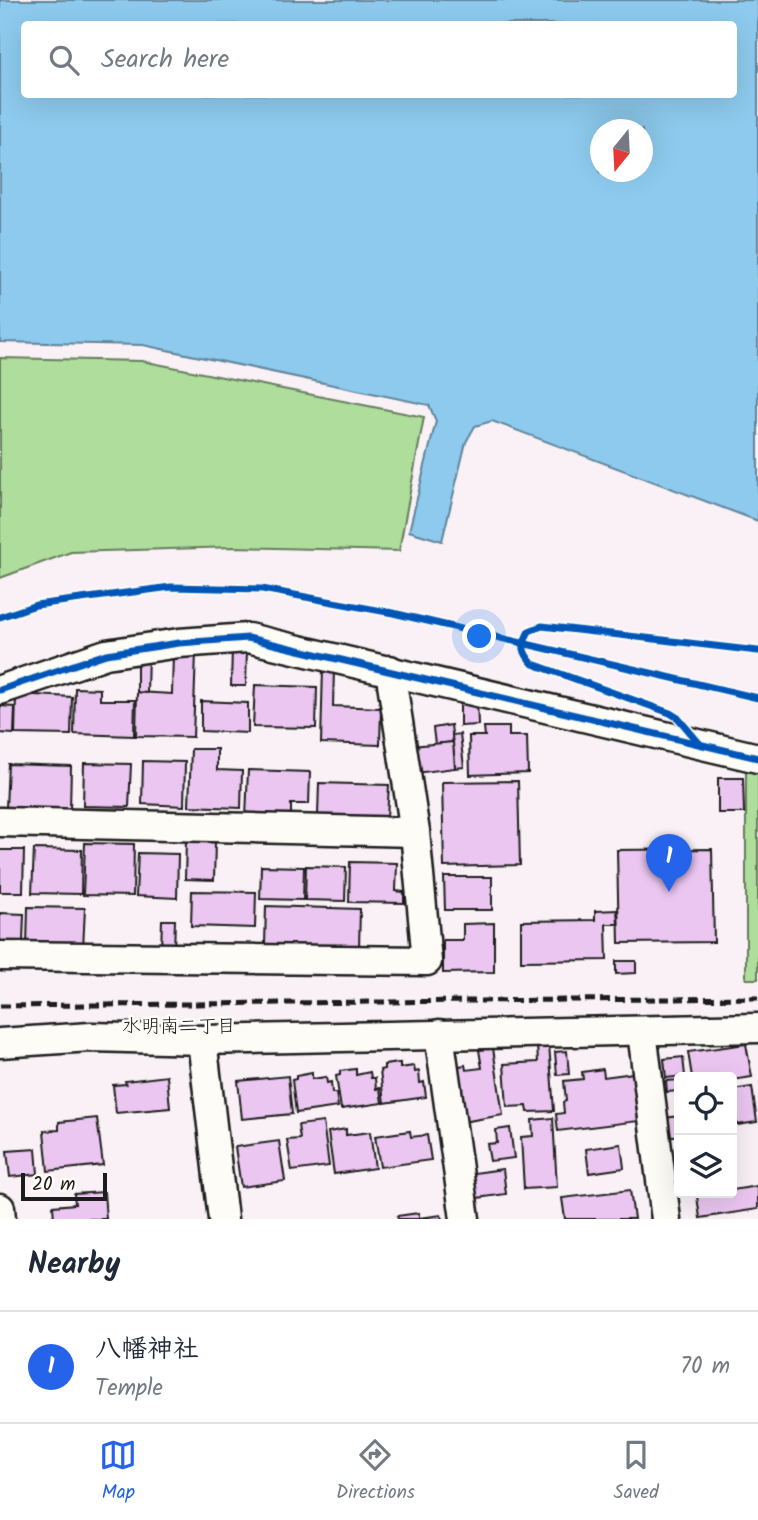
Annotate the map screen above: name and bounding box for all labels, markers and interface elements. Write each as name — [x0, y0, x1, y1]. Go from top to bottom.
search box — [21, 21, 737, 98]
text: Search here — [101, 39, 229, 81]
icon: search — [45, 41, 83, 79]
north arrow — [590, 119, 653, 182]
your location — [462, 619, 496, 653]
pin: 1 — [646, 834, 692, 892]
district label: 水明南二丁目 — [122, 1012, 236, 1042]
map controls — [674, 1072, 737, 1198]
button: locate — [674, 1072, 737, 1135]
button: layers — [674, 1135, 737, 1198]
scale bar — [21, 1170, 107, 1202]
text: 20 m — [32, 1170, 75, 1200]
text: Nearby — [28, 1241, 120, 1289]
text: 八幡神社 — [95, 1329, 199, 1371]
text: 1 — [48, 1349, 54, 1385]
text: 70 m — [680, 1349, 730, 1385]
text: Temple — [95, 1371, 163, 1407]
tab: Map — [99, 1436, 137, 1508]
tab: Directions — [336, 1436, 415, 1508]
tab: Saved — [614, 1436, 659, 1508]

